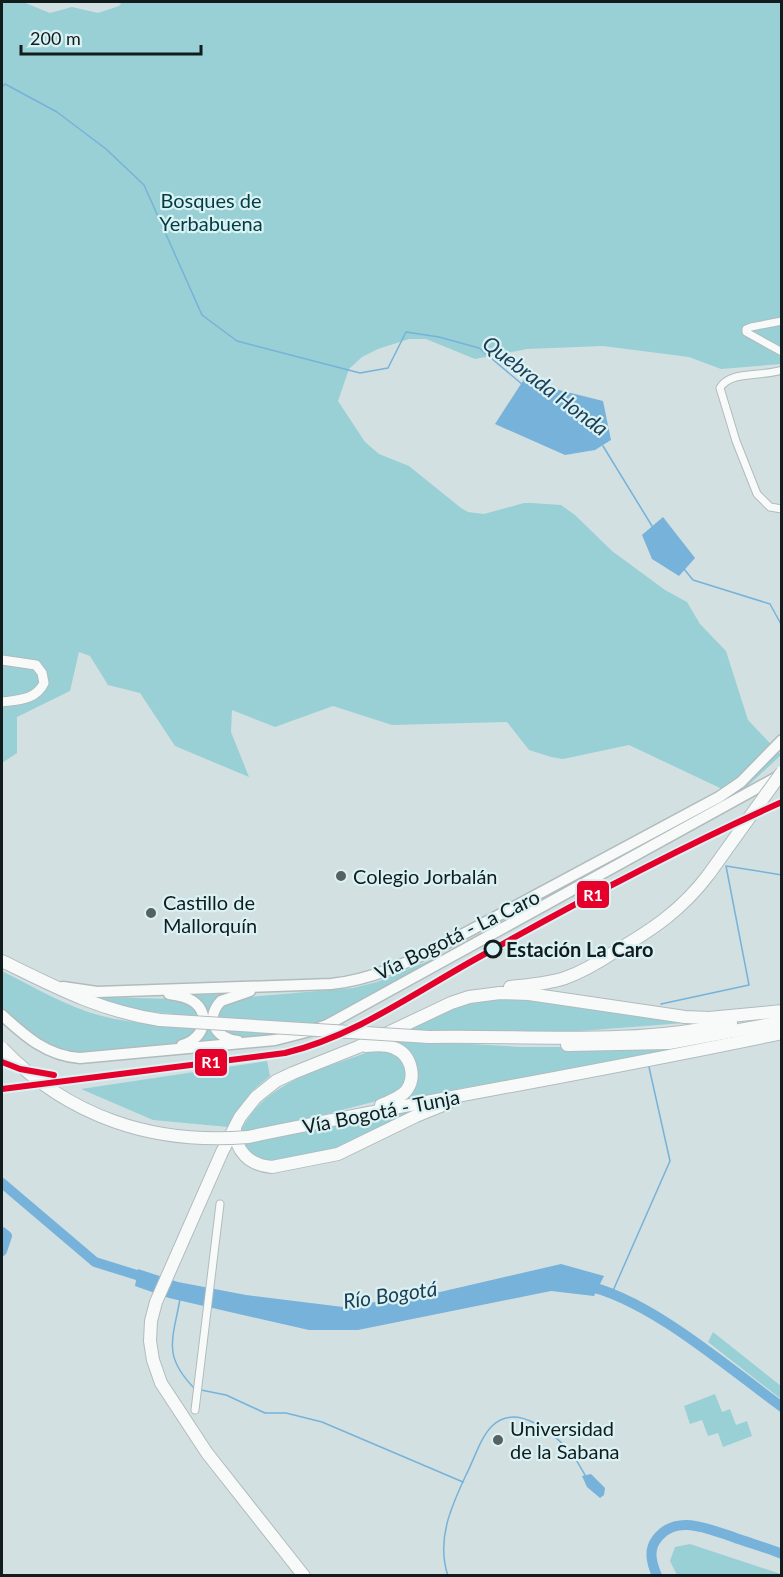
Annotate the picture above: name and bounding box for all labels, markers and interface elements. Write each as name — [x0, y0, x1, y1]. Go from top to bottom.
scale bar — [21, 18, 201, 56]
text: 200 m — [30, 27, 81, 49]
park label: Bosques de Yerbabuena — [159, 188, 263, 235]
water label: Quebrada Honda — [478, 330, 614, 440]
place label: Colegio Jorbalán — [353, 864, 498, 888]
marker: Colegio Jorbalán — [334, 869, 348, 883]
line badge: R1 — [576, 880, 610, 909]
street label: Vía Bogotá - La Caro — [371, 884, 543, 984]
text: R1 — [583, 885, 603, 904]
place label: Castillo de Mallorquín — [163, 890, 257, 937]
marker: Castillo de Mallorquín — [144, 906, 158, 920]
place label: Estación La Caro — [506, 937, 654, 961]
marker: Estación La Caro — [484, 940, 502, 958]
line badge: R1 — [194, 1048, 228, 1077]
text: R1 — [201, 1052, 221, 1071]
street label: Vía Bogotá - Tunja — [300, 1084, 462, 1138]
water label: Río Bogotá — [341, 1275, 439, 1313]
place label: Universidad de la Sabana — [510, 1416, 620, 1463]
marker: Universidad de la Sabana — [491, 1433, 505, 1447]

